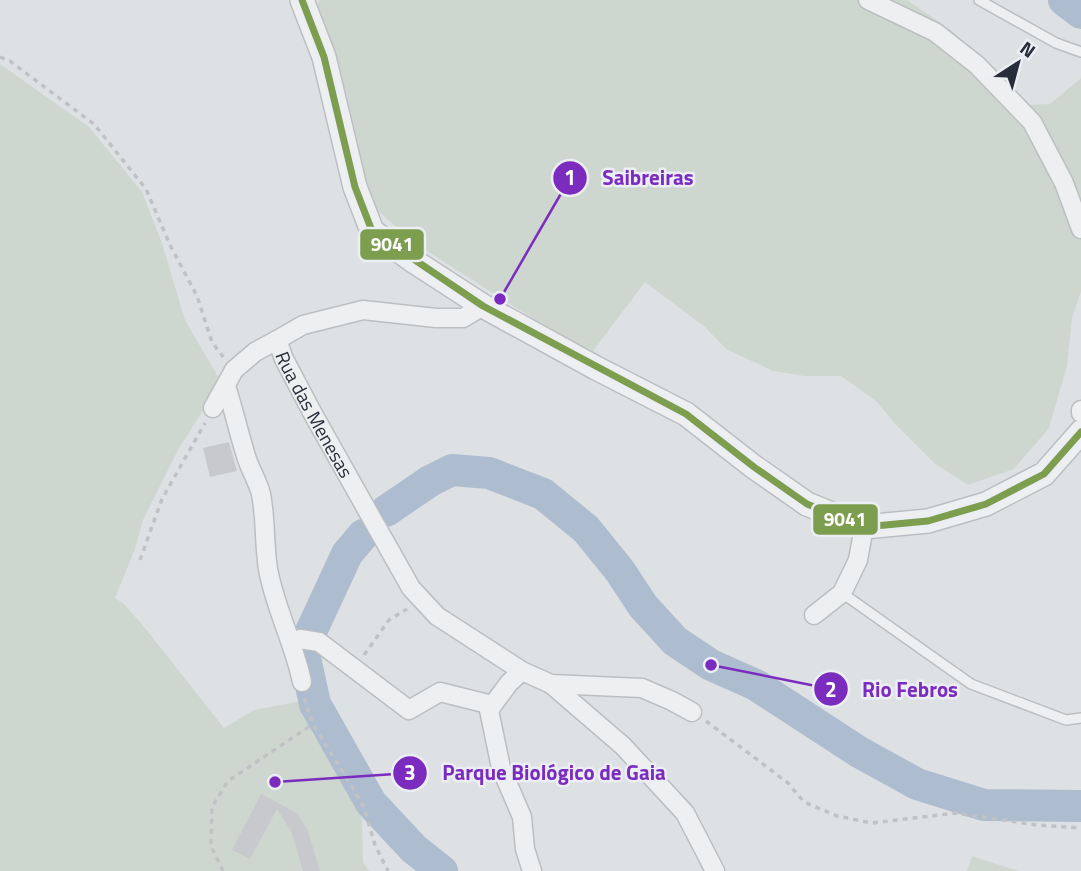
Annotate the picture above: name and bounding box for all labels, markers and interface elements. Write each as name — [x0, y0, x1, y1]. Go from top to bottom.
north arrow — [983, 28, 1053, 98]
text: N — [1014, 33, 1042, 64]
callout: Saibreiras — [553, 157, 707, 199]
text: 1 — [564, 161, 576, 193]
text: Saibreiras — [602, 161, 694, 193]
line badge: 9041 — [359, 228, 425, 261]
text: 9041 — [371, 229, 413, 258]
street label: Rua das Menesas — [268, 347, 361, 483]
line badge: 9041 — [812, 503, 879, 536]
text: 9041 — [824, 504, 866, 533]
callout: Rio Febros — [813, 668, 972, 710]
text: 2 — [825, 673, 837, 705]
text: Rio Febros — [862, 673, 958, 705]
callout: Parque Biológico de Gaia — [393, 752, 680, 794]
text: 3 — [404, 756, 416, 788]
text: Parque Biológico de Gaia — [442, 756, 666, 788]

